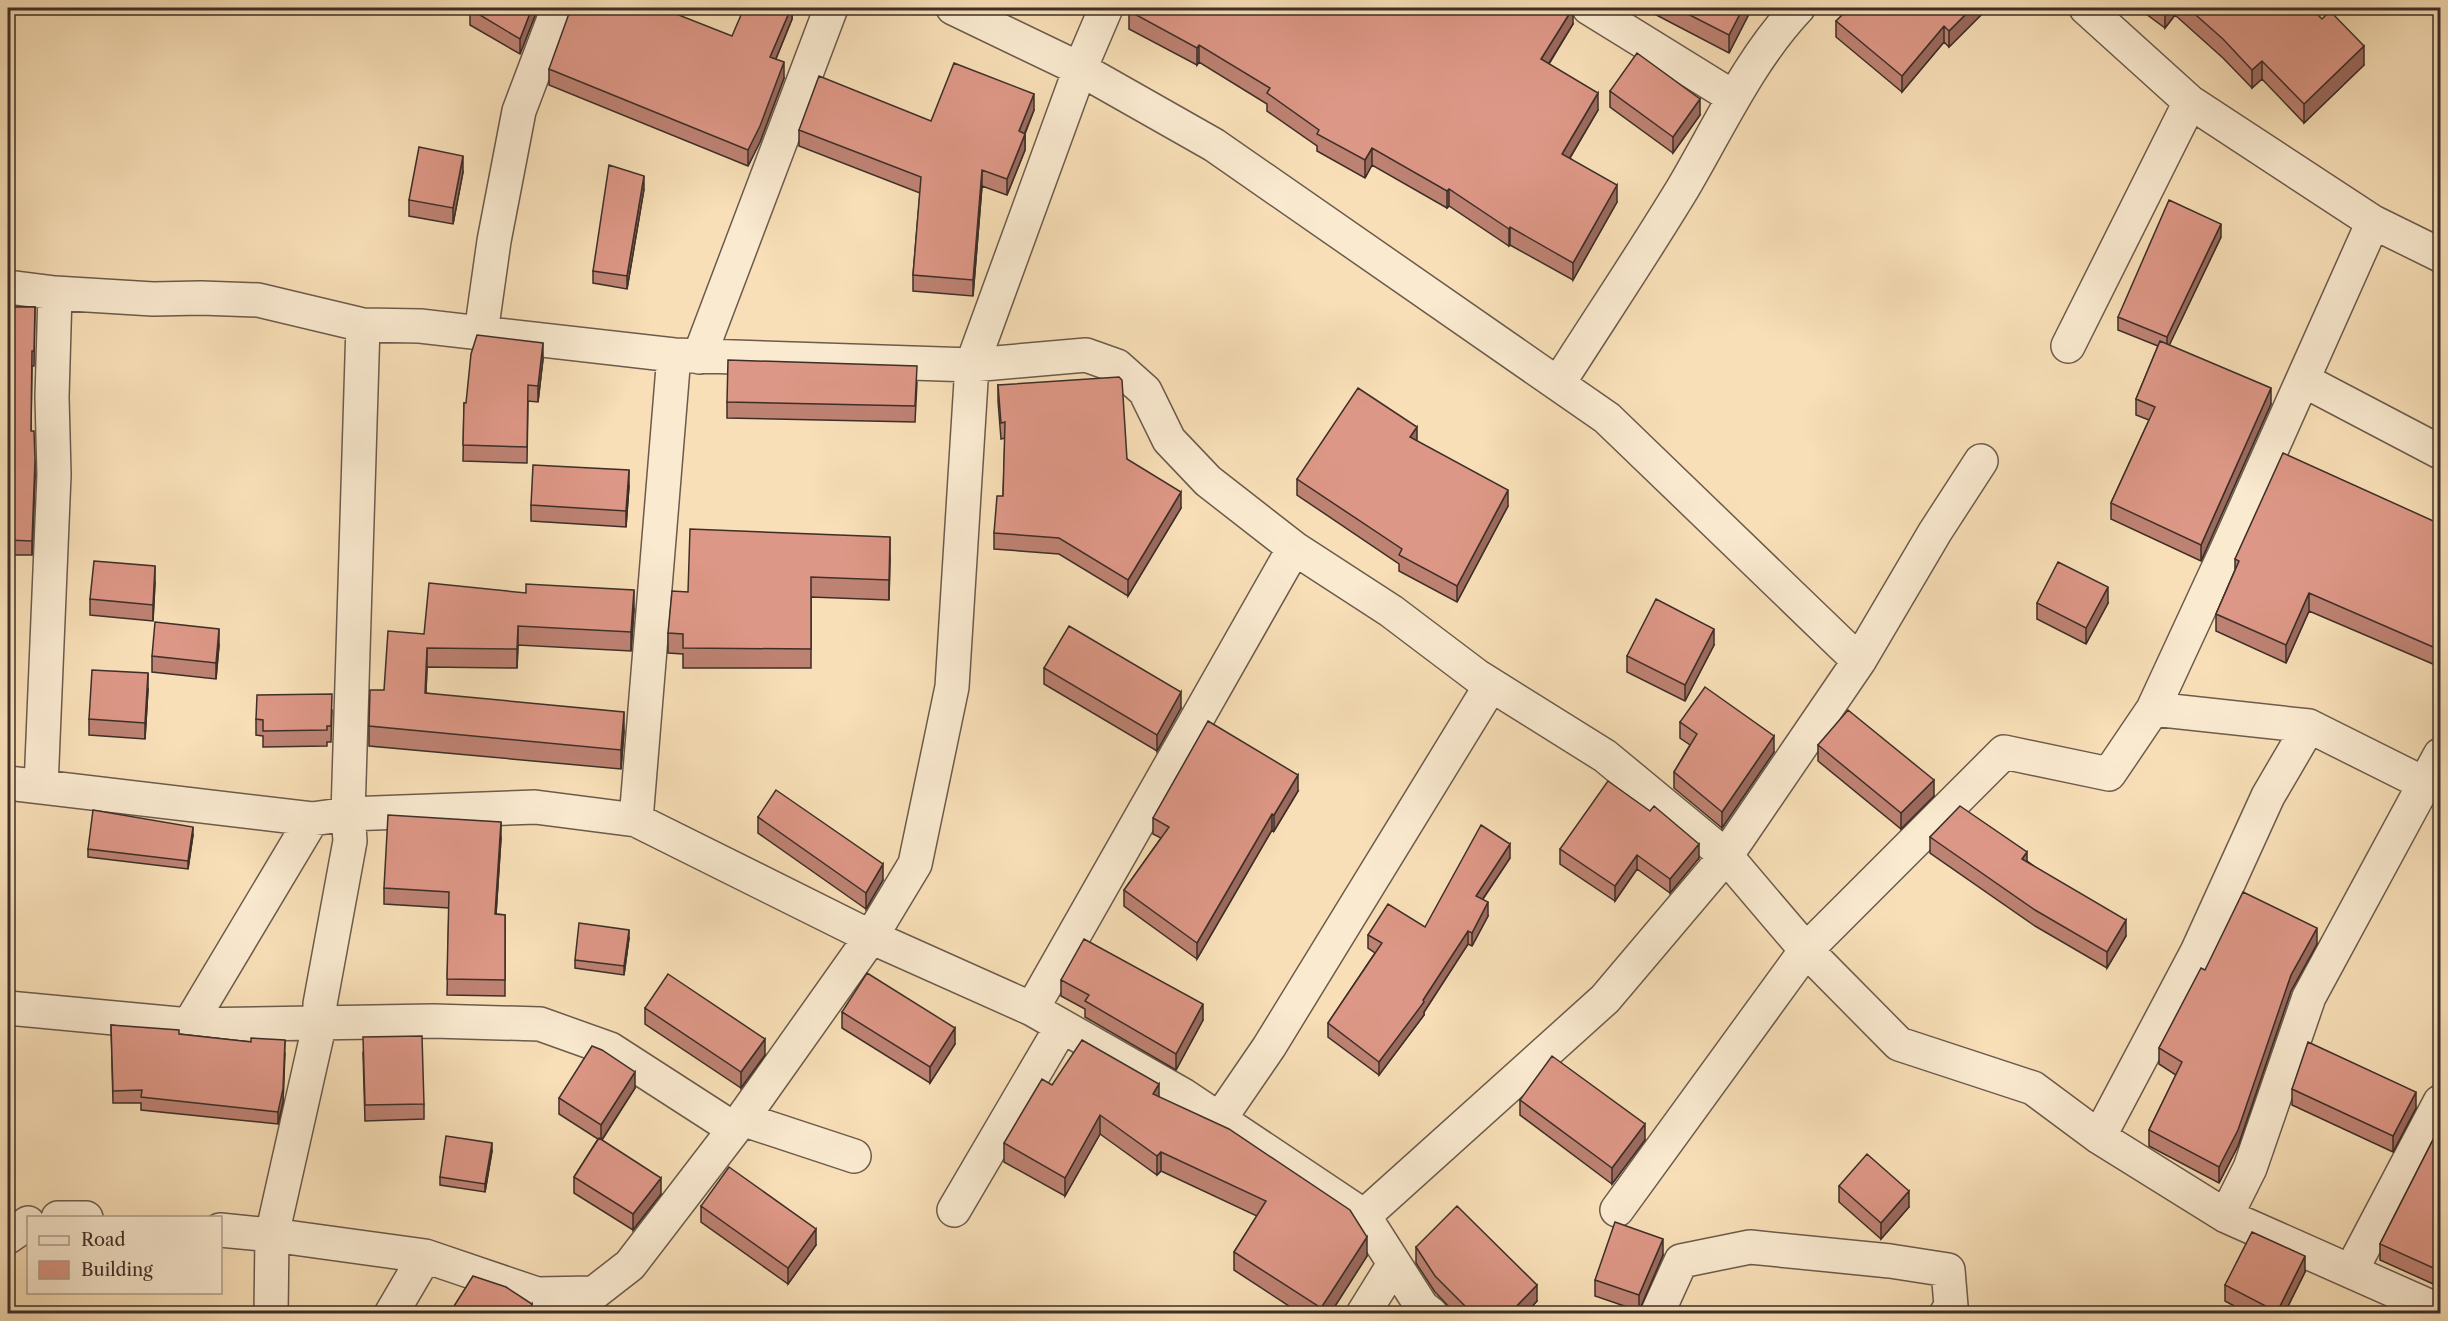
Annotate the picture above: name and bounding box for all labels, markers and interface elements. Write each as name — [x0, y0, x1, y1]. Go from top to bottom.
legend — [27, 1216, 222, 1294]
text: Road — [81, 1229, 126, 1251]
text: Building — [81, 1259, 153, 1281]

